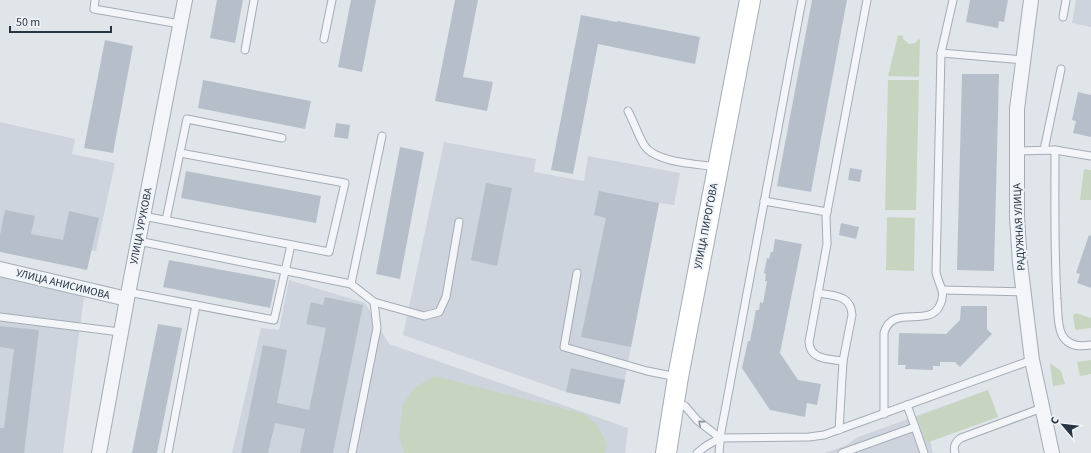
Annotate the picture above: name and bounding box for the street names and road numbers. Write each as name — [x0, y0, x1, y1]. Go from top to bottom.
street label: УЛИЦА ПИРОГОВА — [690, 182, 722, 270]
street label: РАДУЖНАЯ УЛИЦА — [1009, 183, 1029, 271]
street label: УЛИЦА УРУКОВА — [126, 186, 156, 266]
street label: УЛИЦА АНИСИМОВА — [15, 265, 111, 303]

